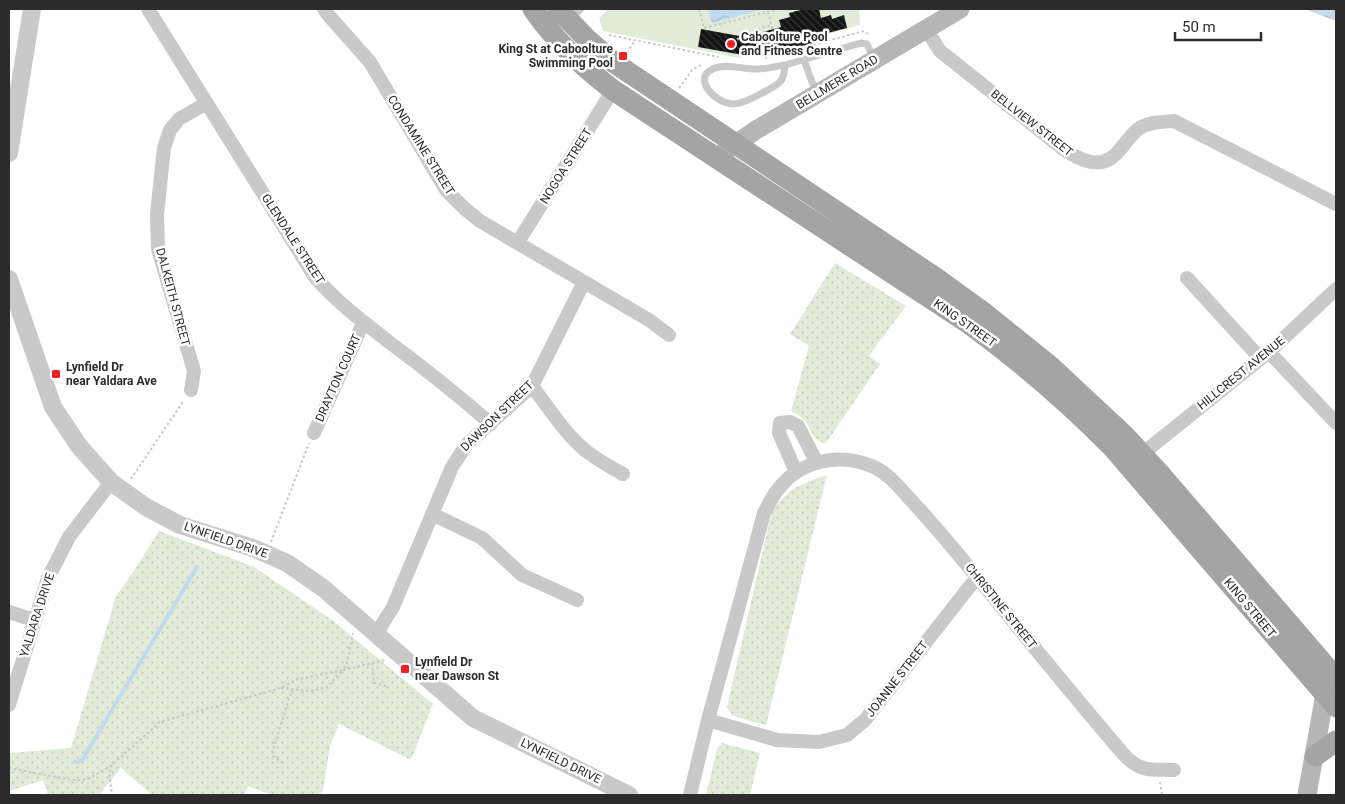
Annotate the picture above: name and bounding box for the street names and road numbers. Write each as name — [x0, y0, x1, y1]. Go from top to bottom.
street label: BELLMERE ROAD — [794, 52, 881, 112]
street label: BELLVIEW STREET — [988, 87, 1076, 159]
street label: CONDAMINE STREET — [385, 93, 457, 197]
street label: NOGOA STREET — [537, 126, 595, 206]
street label: GLENDALE STREET — [259, 191, 327, 287]
street label: DALKEITH STREET — [153, 247, 193, 347]
street label: KING STREET — [931, 296, 999, 350]
street label: DRAYTON COURT — [312, 332, 364, 424]
street label: HILLCREST AVENUE — [1194, 333, 1288, 413]
street label: DAWSON STREET — [458, 378, 536, 454]
street label: LYNFIELD DRIVE — [182, 519, 270, 561]
street label: CHRISTINE STREET — [962, 561, 1040, 651]
street label: YALDARA DRIVE — [17, 571, 57, 659]
street label: KING STREET — [1221, 575, 1279, 641]
street label: JOANNE STREET — [863, 638, 931, 720]
street label: LYNFIELD DRIVE — [518, 735, 604, 787]

